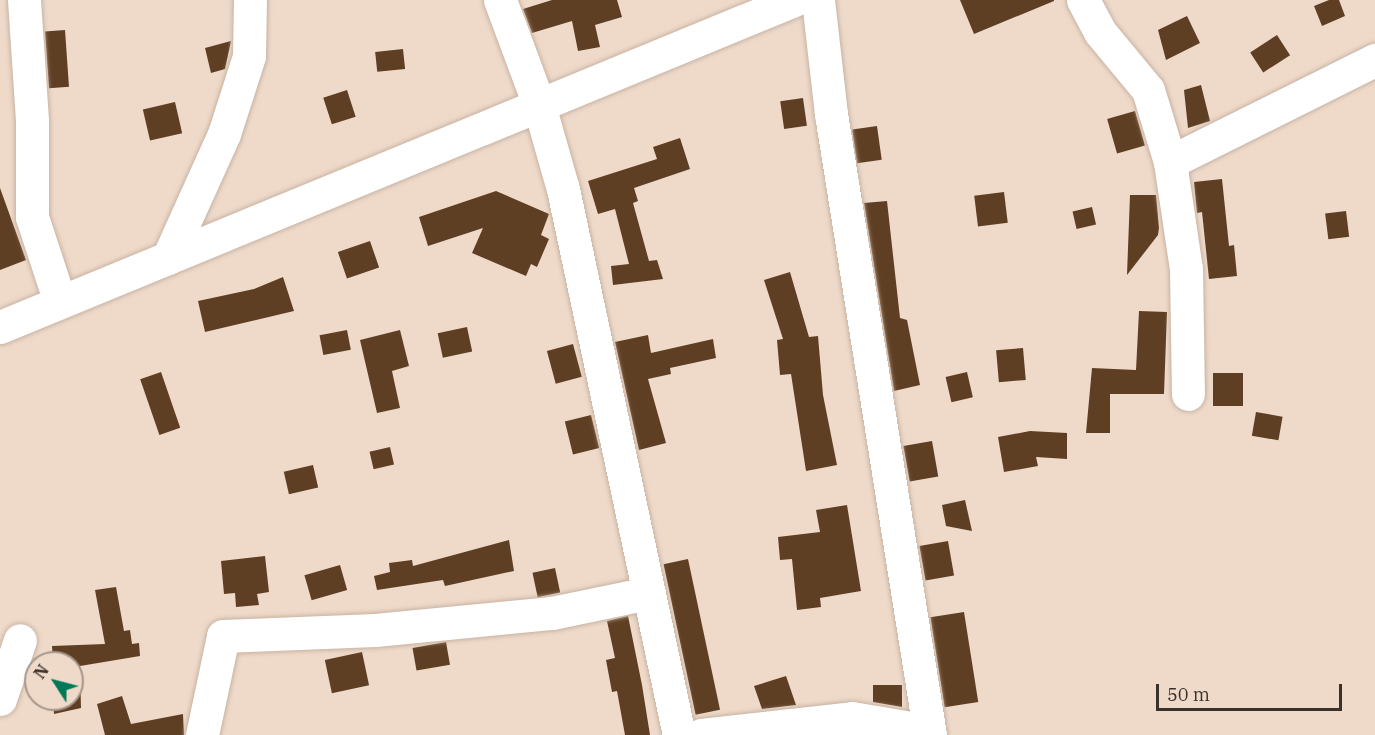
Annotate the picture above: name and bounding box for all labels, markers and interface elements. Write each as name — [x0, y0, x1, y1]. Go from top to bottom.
north arrow — [24, 651, 84, 711]
text: N — [29, 661, 53, 683]
scale bar — [1159, 672, 1345, 710]
text: 50 m — [1167, 683, 1210, 706]

